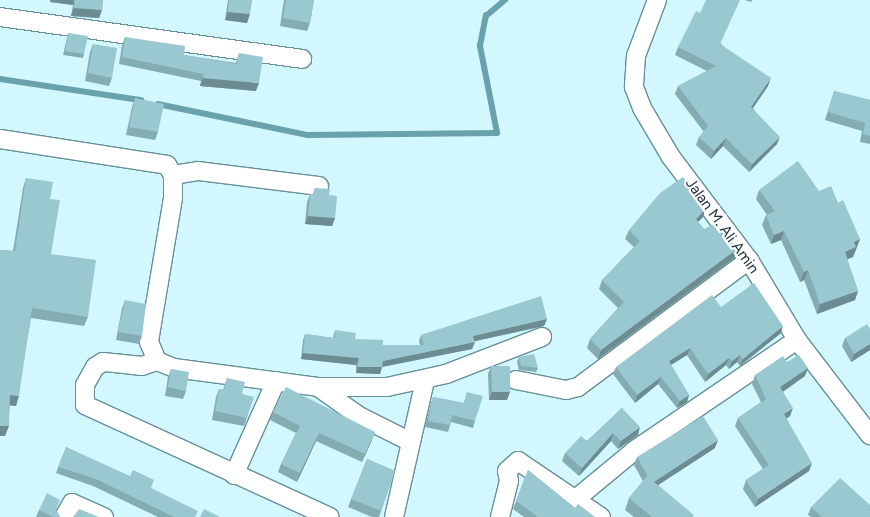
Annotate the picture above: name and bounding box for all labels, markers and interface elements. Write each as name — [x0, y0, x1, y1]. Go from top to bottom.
street label: Jalan M. Ali Amin — [681, 175, 763, 277]

